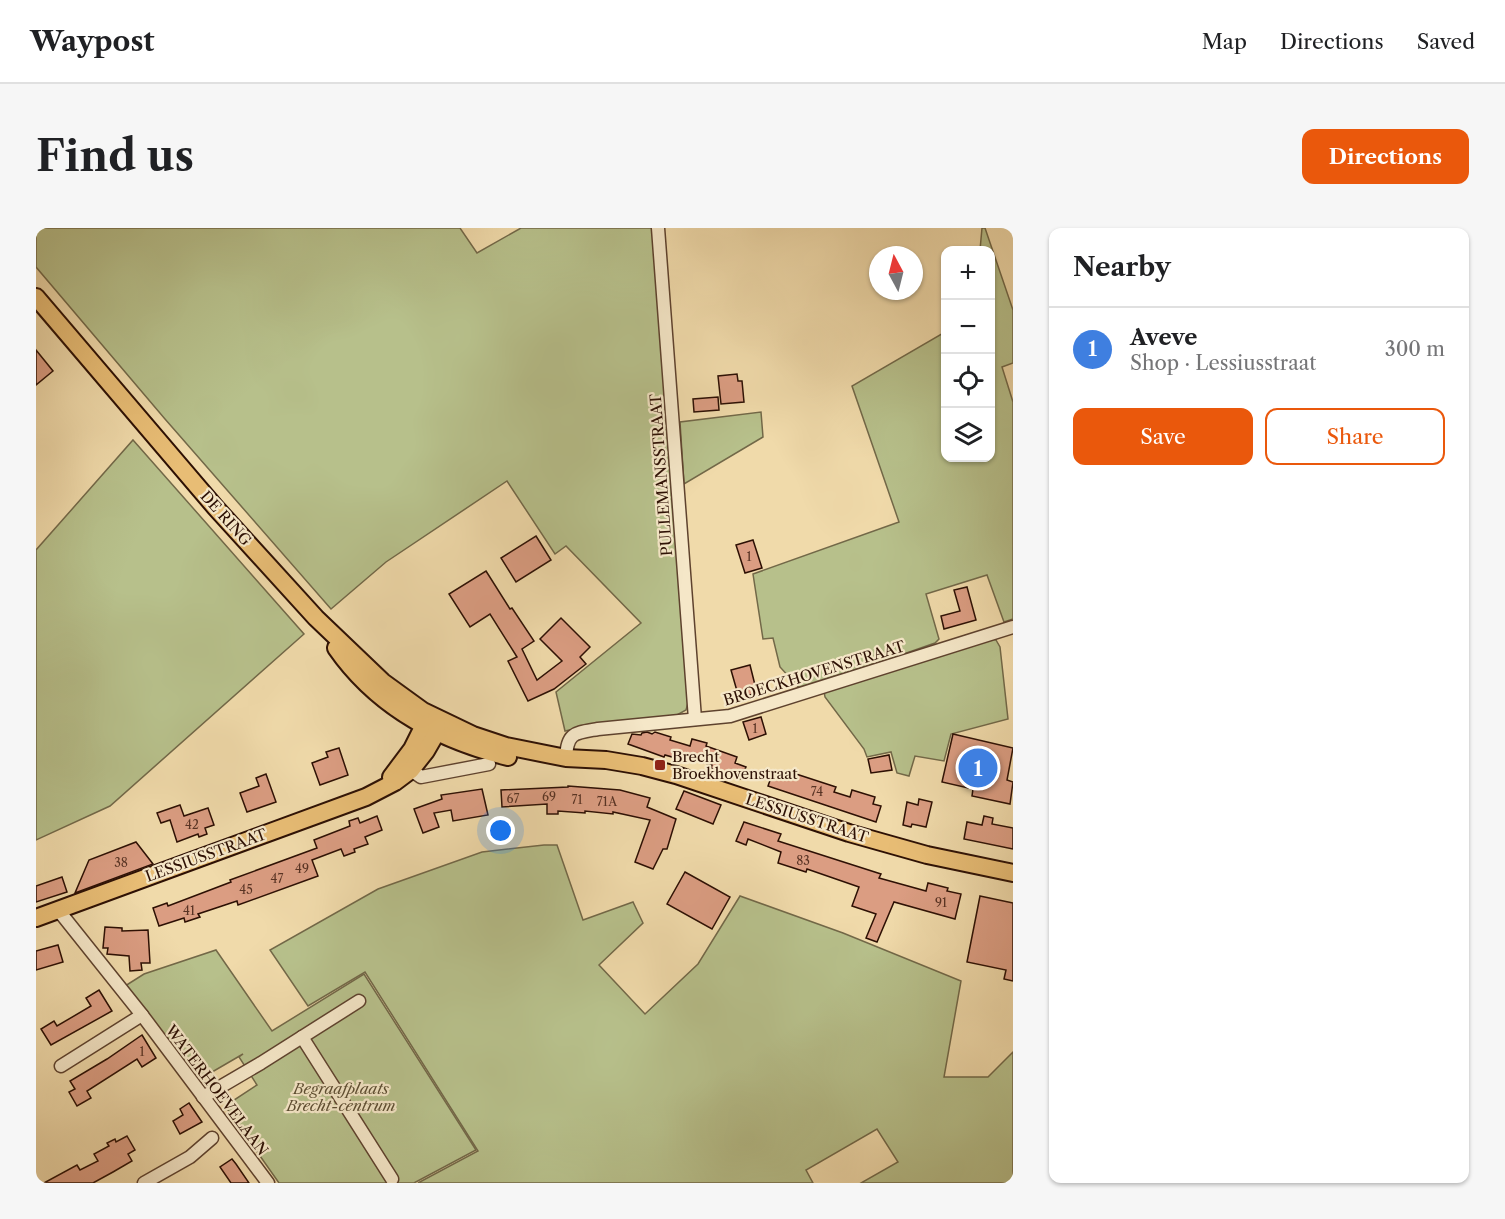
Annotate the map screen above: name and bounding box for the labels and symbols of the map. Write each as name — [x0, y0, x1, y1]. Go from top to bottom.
north arrow — [869, 246, 923, 300]
street label: PULLEMANSSTRAAT — [646, 392, 676, 557]
street label: DE RING — [196, 487, 256, 549]
house number: 1 — [746, 549, 752, 564]
street label: BROECKHOVENSTRAAT — [721, 636, 908, 710]
house number: 1 — [752, 721, 758, 736]
pin: 1 — [958, 746, 998, 790]
place label: Brecht Broekhovenstraat — [672, 747, 798, 783]
marker: Brecht Broekhovenstraat — [653, 758, 667, 772]
house number: 74 — [811, 784, 823, 799]
house number: 69 — [542, 789, 556, 804]
street label: LESSIUSSTRAAT — [743, 789, 871, 847]
house number: 67 — [507, 791, 519, 806]
house number: 71 — [572, 792, 582, 807]
house number: 71A — [597, 794, 618, 809]
your location — [486, 816, 515, 845]
house number: 42 — [185, 817, 199, 832]
street label: LESSIUSSTRAAT — [143, 824, 270, 886]
house number: 83 — [796, 853, 810, 868]
house number: 38 — [114, 855, 128, 870]
house number: 49 — [295, 861, 309, 876]
house number: 47 — [271, 871, 284, 886]
house number: 45 — [239, 882, 253, 897]
house number: 91 — [935, 895, 947, 910]
house number: 41 — [183, 903, 195, 918]
street label: WATERHOEVELAAN — [161, 1020, 272, 1159]
house number: 1 — [139, 1044, 145, 1059]
park label: Begraafplaats Brecht-centrum — [286, 1079, 396, 1115]

